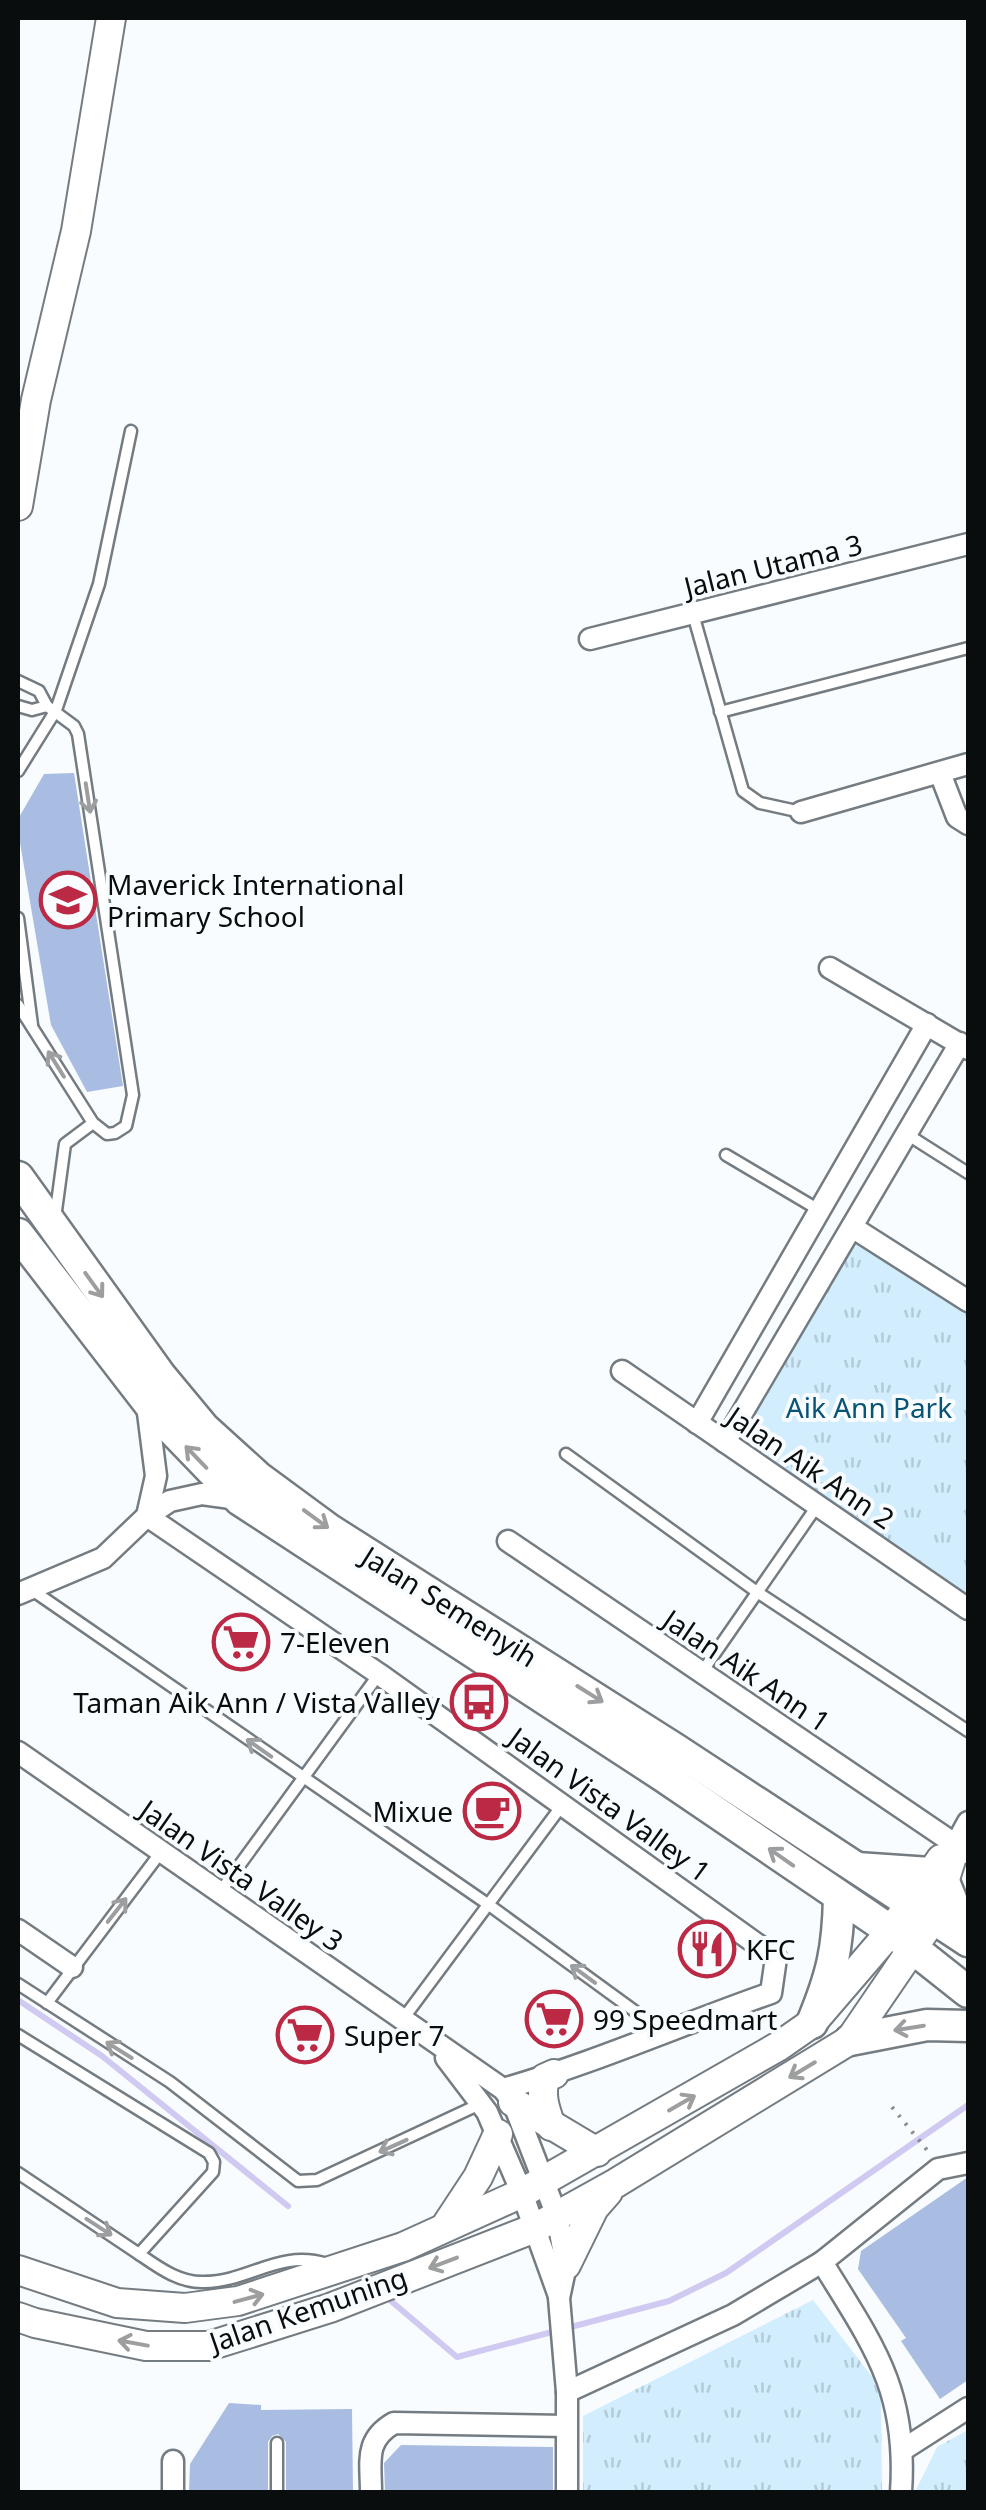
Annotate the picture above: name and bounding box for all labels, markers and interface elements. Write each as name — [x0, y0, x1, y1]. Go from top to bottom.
street label: Jalan Utama 3 — [677, 525, 866, 606]
one-way arrow — [79, 781, 97, 814]
place label: Maverick International Primary School — [107, 865, 404, 935]
school or university icon: Maverick International Primary School — [38, 870, 98, 930]
one-way arrow — [45, 1050, 66, 1079]
one-way arrow — [83, 1271, 104, 1298]
park label: Aik Ann Park — [786, 1388, 952, 1426]
street label: Jalan Aik Ann 2 — [717, 1395, 902, 1537]
one-way arrow — [185, 1445, 209, 1469]
one-way arrow — [302, 1509, 329, 1530]
street label: Jalan Semenyih — [353, 1535, 545, 1675]
street label: Jalan Aik Ann 1 — [653, 1598, 838, 1740]
supermarket icon: 7-Eleven — [211, 1612, 271, 1672]
place label: 7-Eleven — [280, 1623, 390, 1661]
bus stop icon: Taman Aik Ann / Vista Valley — [449, 1672, 509, 1732]
place label: Taman Aik Ann / Vista Valley — [73, 1683, 441, 1721]
one-way arrow — [575, 1684, 603, 1705]
street label: Jalan Vista Valley 1 — [499, 1716, 718, 1890]
one-way arrow — [246, 1738, 273, 1759]
cafe icon: Mixue — [462, 1781, 522, 1841]
street label: Jalan Vista Valley 3 — [130, 1789, 351, 1960]
place label: Mixue — [372, 1792, 453, 1830]
one-way arrow — [768, 1847, 796, 1868]
one-way arrow — [106, 1897, 127, 1924]
restaurant icon: KFC — [677, 1919, 737, 1979]
place label: KFC — [746, 1930, 796, 1968]
one-way arrow — [570, 1963, 597, 1984]
supermarket icon: 99 Speedmart — [524, 1989, 584, 2049]
place label: 99 Speedmart — [593, 2000, 777, 2038]
supermarket icon: Super 7 — [275, 2005, 335, 2065]
place label: Super 7 — [344, 2016, 445, 2054]
one-way arrow — [893, 2019, 925, 2038]
one-way arrow — [105, 2040, 133, 2060]
one-way arrow — [788, 2060, 817, 2080]
one-way arrow — [667, 2093, 695, 2113]
one-way arrow — [378, 2138, 409, 2156]
one-way arrow — [84, 2216, 113, 2237]
one-way arrow — [429, 2255, 460, 2273]
street label: Jalan Kemuning — [201, 2257, 412, 2362]
one-way arrow — [232, 2287, 264, 2306]
one-way arrow — [117, 2333, 150, 2352]

